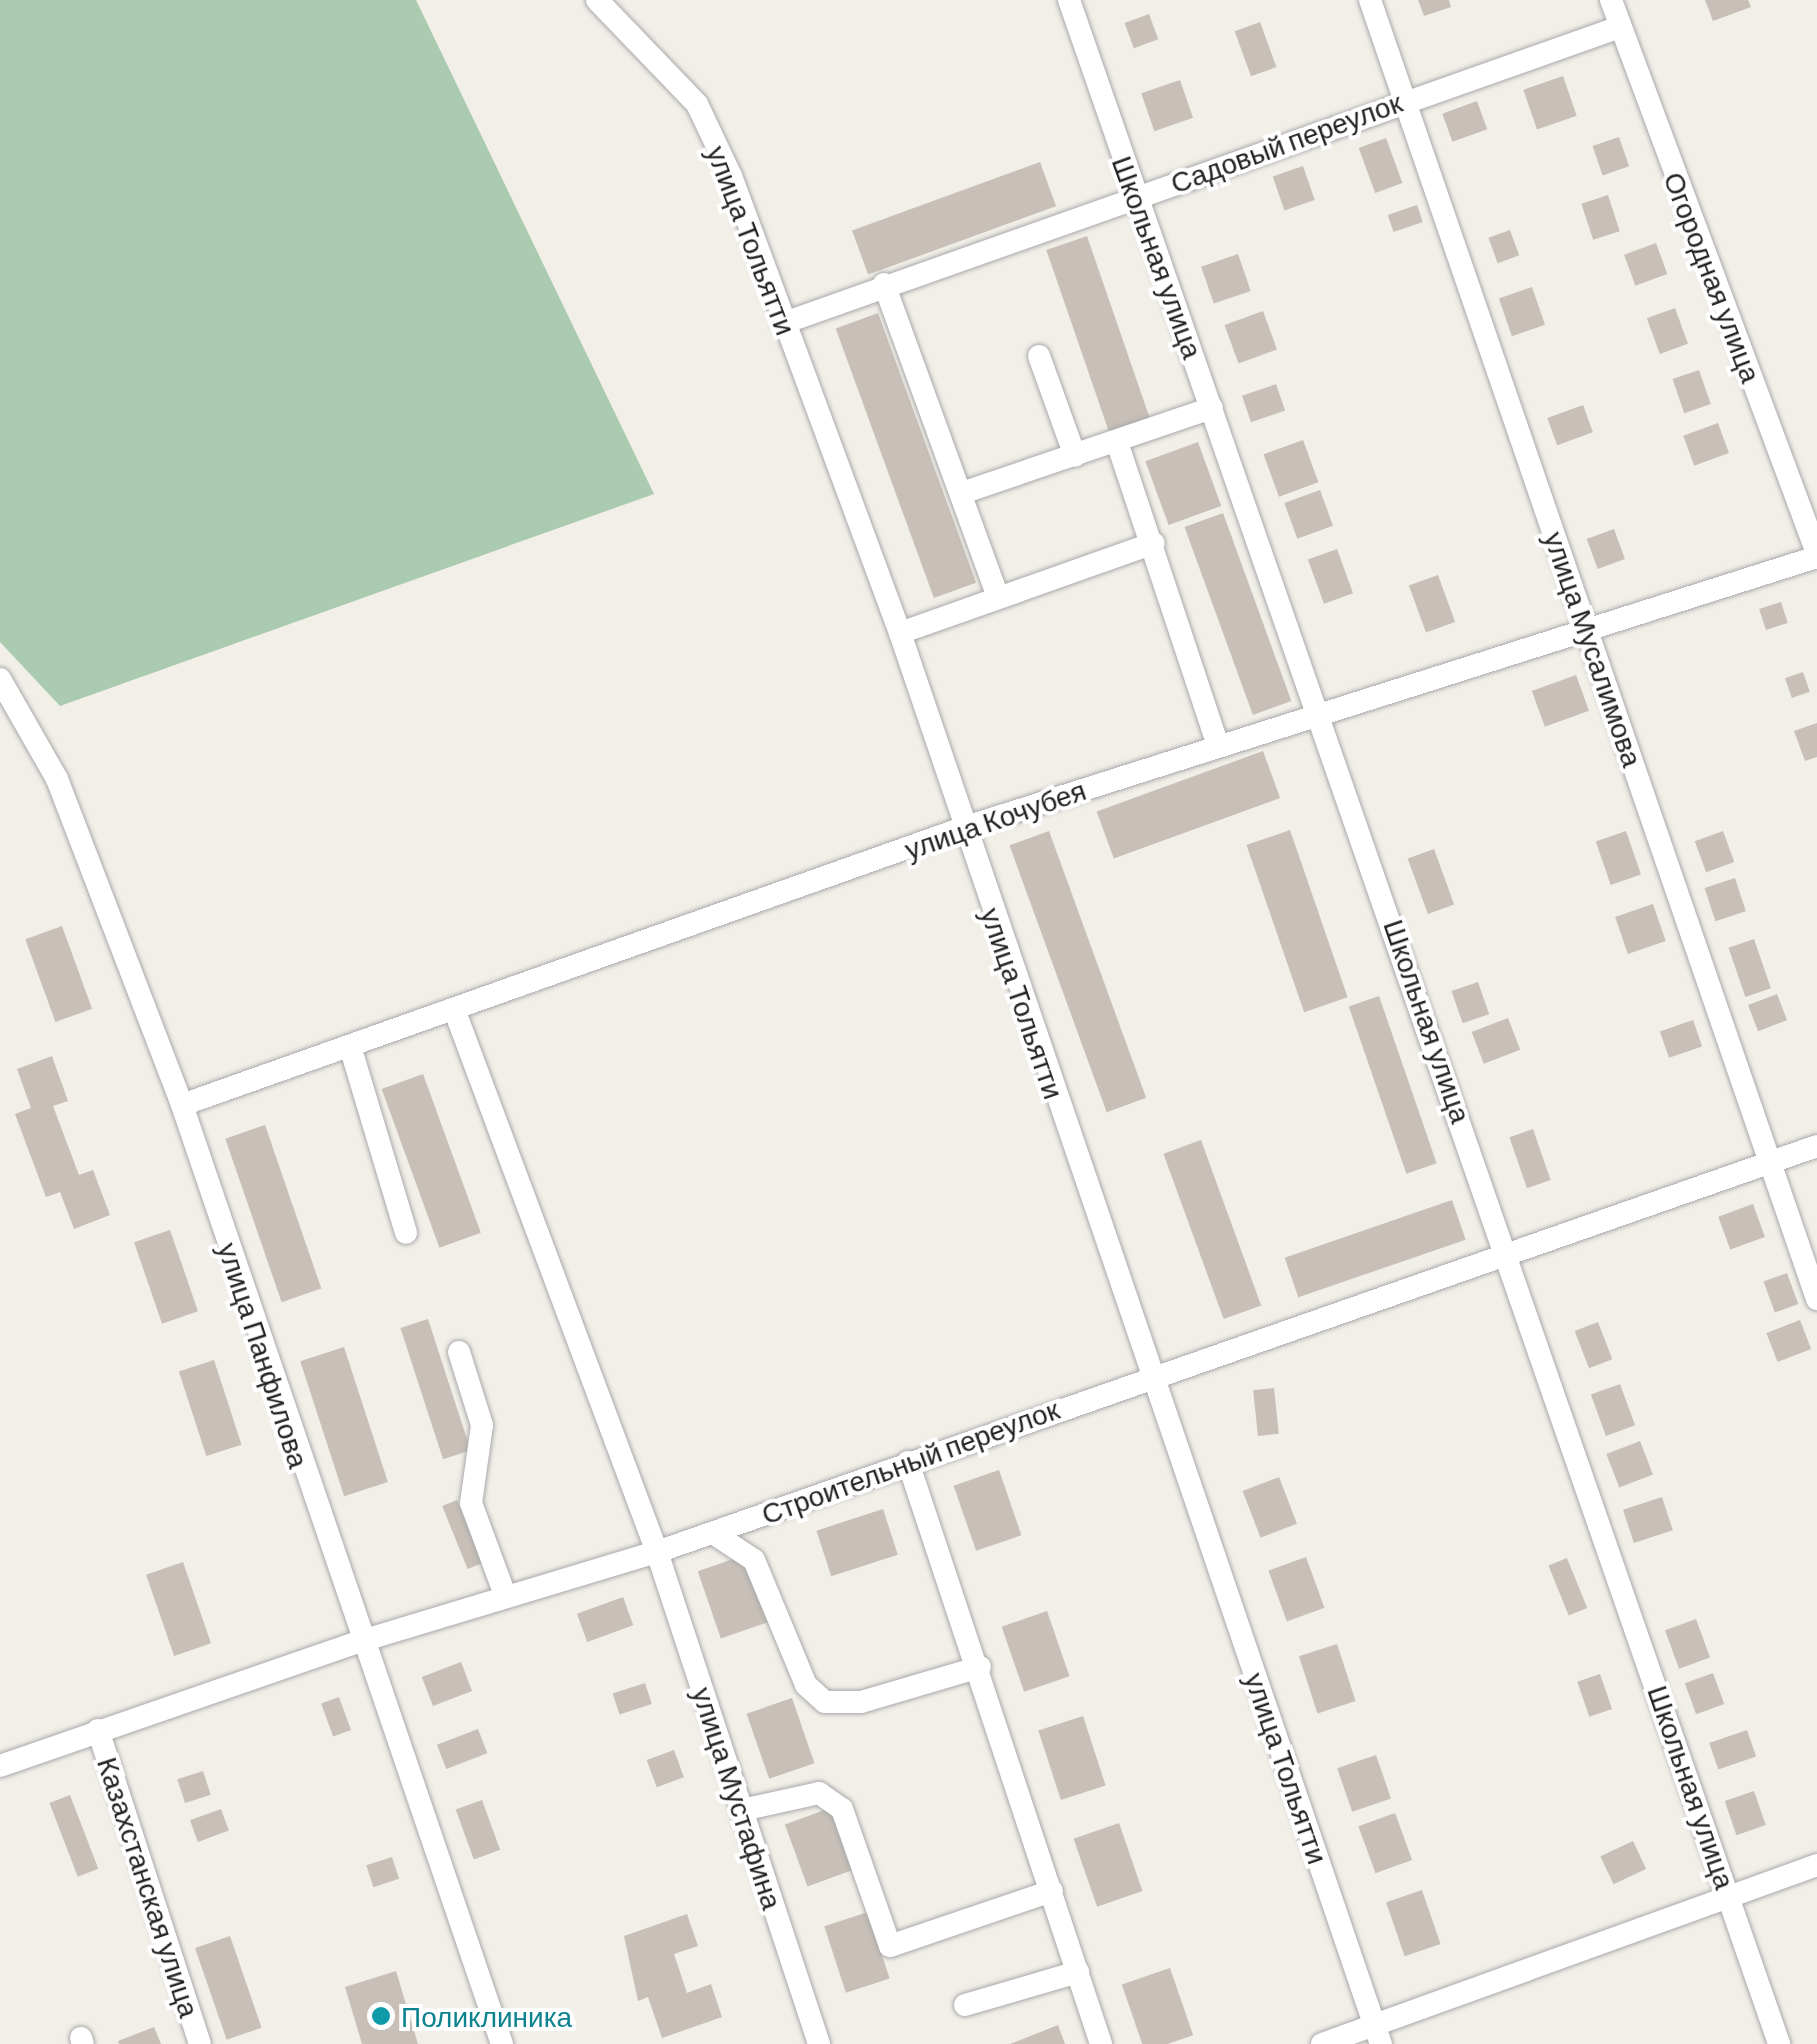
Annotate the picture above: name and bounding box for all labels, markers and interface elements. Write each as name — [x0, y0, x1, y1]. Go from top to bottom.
street label: Садовый переулок — [1166, 85, 1406, 199]
street label: улица Тольятти — [701, 141, 803, 339]
street label: Школьная улица — [1106, 151, 1210, 363]
street label: Огородная улица — [1657, 167, 1769, 387]
street label: улица Мусалимова — [1538, 527, 1650, 771]
street label: улица Кочубея — [900, 772, 1090, 866]
street label: улица Тольятти — [975, 903, 1071, 1103]
street label: Школьная улица — [1377, 915, 1479, 1127]
street label: улица Панфилова — [212, 1238, 316, 1472]
street label: Строительный переулок — [757, 1391, 1063, 1531]
street label: улица Тольятти — [1239, 1668, 1335, 1868]
street label: Школьная улица — [1641, 1681, 1743, 1893]
street label: улица Мустафина — [686, 1683, 790, 1913]
street label: Казахстанская улица — [91, 1753, 207, 2021]
place label: Поликлиника — [401, 1999, 572, 2033]
marker: Поликлиника — [370, 2005, 392, 2027]

